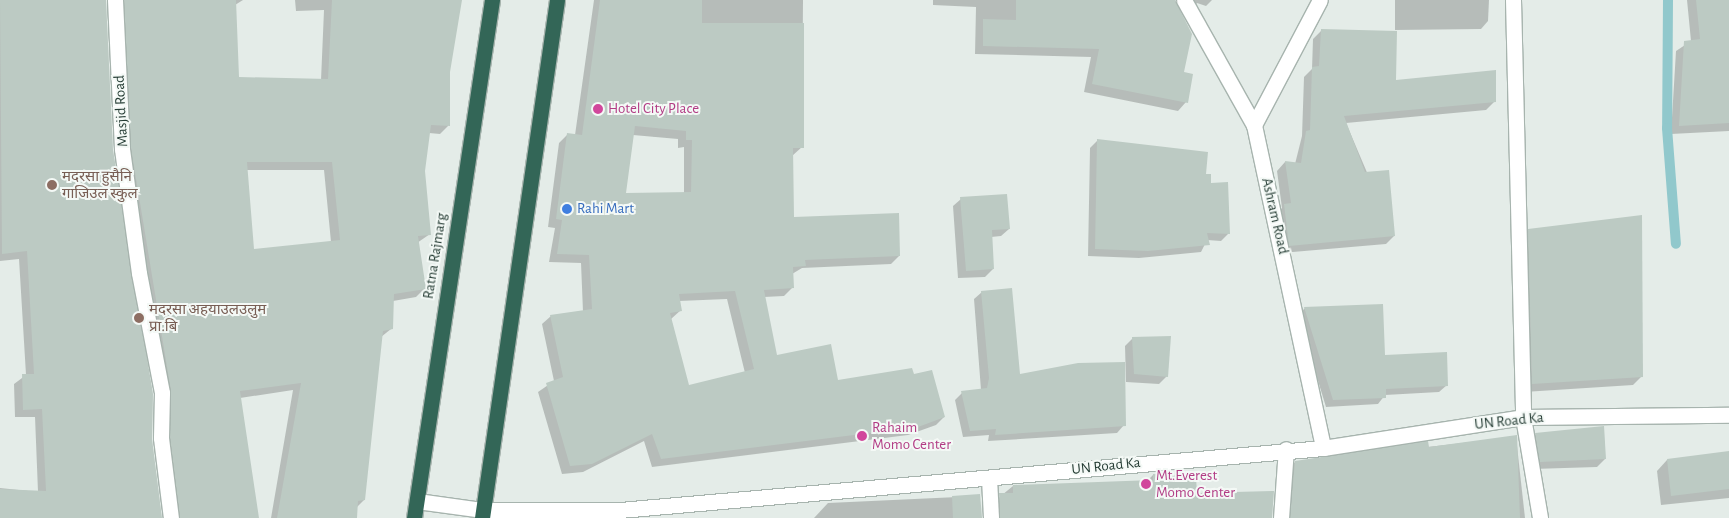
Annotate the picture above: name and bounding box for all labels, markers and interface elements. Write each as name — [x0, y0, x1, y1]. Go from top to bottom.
street label: Masjid Road — [110, 75, 132, 147]
place label: Hotel City Place — [608, 100, 699, 118]
marker: Hotel City Place — [592, 103, 604, 115]
place label: मदरसा हुसैनि गाजिउल स्कुल — [62, 167, 138, 202]
street label: Ashram Road — [1257, 176, 1293, 256]
marker: मदरसा हुसैनि गाजिउल स्कुल — [46, 179, 58, 191]
place label: Rahi Mart — [577, 200, 634, 218]
marker: Rahi Mart — [561, 203, 573, 215]
street label: Ratna Rajmarg — [419, 212, 451, 300]
place label: मदरसा अहयाउलउलुम प्रा.बि — [149, 300, 266, 335]
marker: मदरसा अहयाउलउलुम प्रा.बि — [133, 312, 145, 324]
street label: UN Road Ka — [1474, 408, 1544, 434]
place label: Rahaim Momo Center — [872, 418, 951, 453]
marker: Rahaim Momo Center — [856, 430, 868, 442]
street label: UN Road Ka — [1071, 453, 1141, 479]
place label: Mt.Everest Momo Center — [1156, 466, 1235, 501]
marker: Mt.Everest Momo Center — [1140, 478, 1152, 490]

